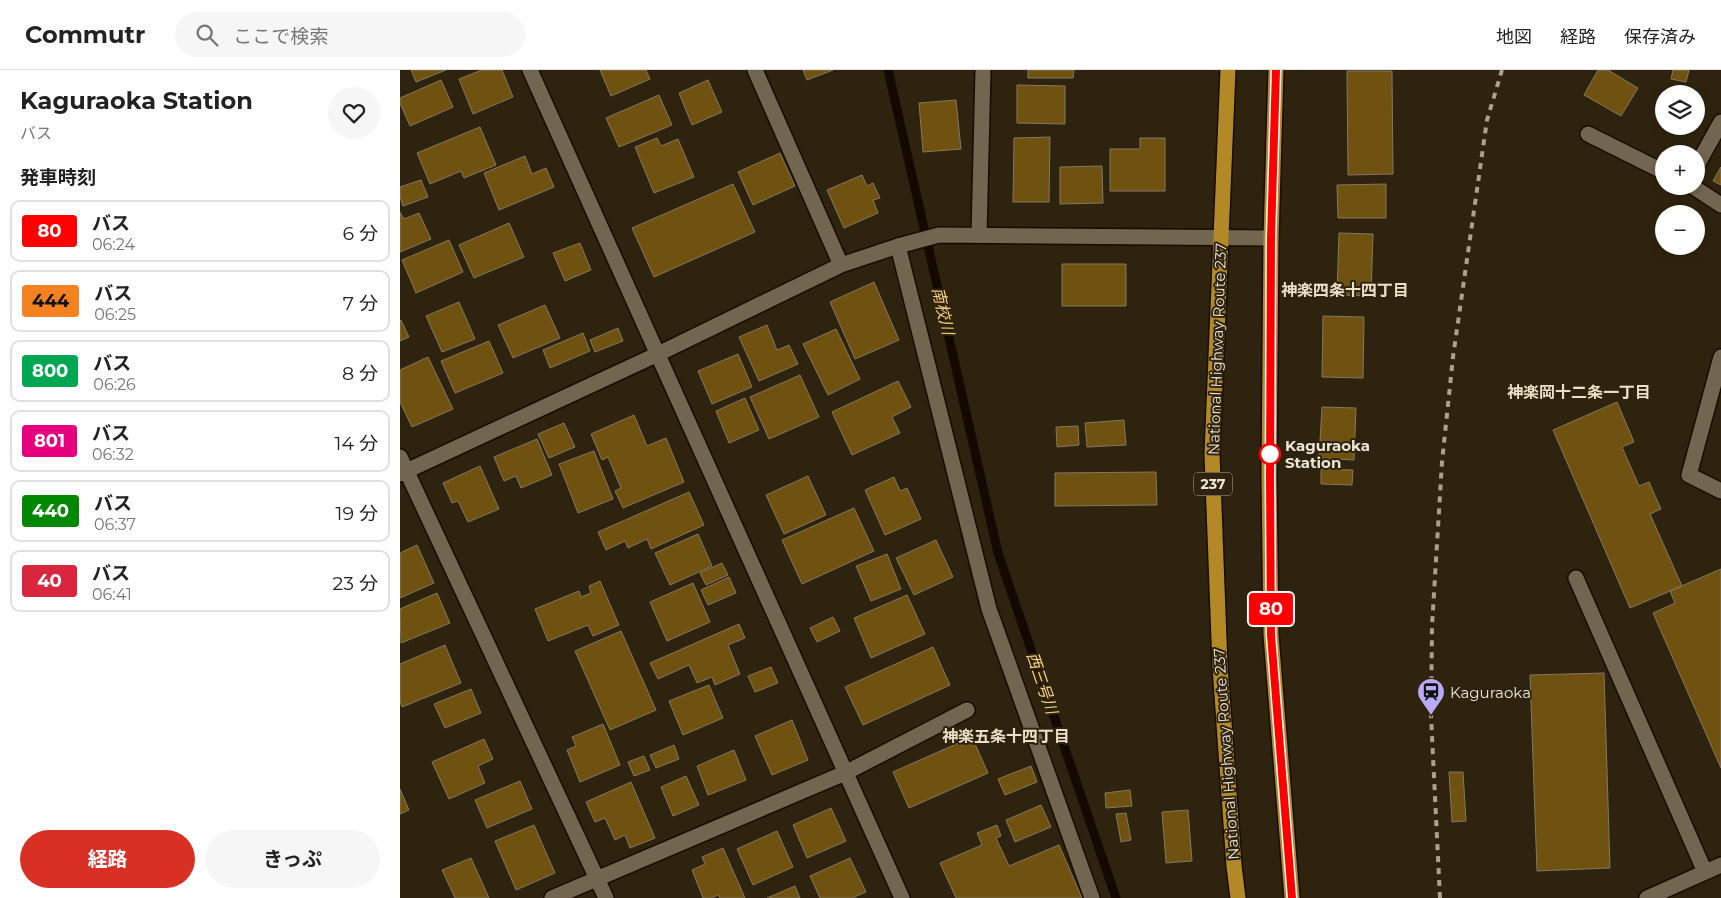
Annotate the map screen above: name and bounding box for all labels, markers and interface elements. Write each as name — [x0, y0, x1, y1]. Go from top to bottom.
search box — [175, 12, 525, 57]
text: Commutr — [25, 20, 145, 49]
icon: search — [193, 21, 221, 49]
text: ここで検索 — [233, 25, 328, 48]
text: 地図 — [1496, 26, 1532, 48]
text: 経路 — [1560, 26, 1596, 48]
text: 保存済み — [1624, 26, 1696, 48]
map controls — [1655, 85, 1705, 255]
button: layers — [1655, 85, 1705, 135]
text: Kaguraoka Station — [20, 86, 253, 115]
button: heart — [328, 87, 380, 139]
text: バス — [20, 124, 52, 143]
button: + — [1655, 145, 1705, 195]
text: 発車時刻 — [20, 166, 96, 189]
button: − — [1655, 205, 1705, 255]
text: バス — [92, 212, 130, 235]
text: 80 — [37, 220, 62, 242]
text: 6 分 — [342, 222, 378, 245]
text: 06:24 — [92, 235, 135, 254]
street label: National Highway Route 237 — [1204, 242, 1230, 455]
district label: 神楽四条十四丁目 — [1281, 281, 1409, 300]
text: バス — [94, 282, 132, 305]
water label: 南校川 — [928, 285, 958, 338]
text: 444 — [32, 290, 69, 312]
text: 7 分 — [343, 292, 378, 315]
text: 06:25 — [94, 305, 136, 324]
text: バス — [93, 352, 131, 375]
text: 800 — [32, 360, 68, 382]
text: 8 分 — [342, 362, 378, 385]
text: 06:26 — [93, 375, 136, 394]
district label: 神楽岡十二条一丁目 — [1507, 383, 1651, 402]
text: バス — [92, 422, 130, 445]
text: 801 — [34, 430, 65, 452]
text: 14 分 — [335, 432, 378, 455]
place label: Kaguraoka Station — [1285, 436, 1370, 472]
marker: Kaguraoka Station — [1259, 443, 1281, 465]
text: 06:32 — [92, 445, 134, 464]
road number: 237 — [1194, 472, 1232, 496]
text: バス — [94, 492, 132, 515]
text: 440 — [32, 500, 69, 522]
text: 19 分 — [336, 502, 378, 525]
text: 06:37 — [94, 515, 136, 534]
text: バス — [92, 562, 130, 585]
text: 40 — [37, 570, 62, 592]
text: 23 分 — [333, 572, 378, 595]
text: 06:41 — [92, 585, 132, 604]
line badge: 80 — [1248, 593, 1294, 625]
text: 80 — [1259, 598, 1283, 620]
street label: National Highway Route 237 — [1209, 647, 1243, 861]
water label: 西三号川 — [1023, 650, 1062, 718]
station icon: Kaguraoka — [1416, 677, 1446, 716]
place label: Kaguraoka — [1450, 683, 1531, 702]
district label: 神楽五条十四丁目 — [942, 727, 1070, 746]
button: 経路 — [20, 830, 195, 888]
button: きっぷ — [205, 830, 380, 888]

